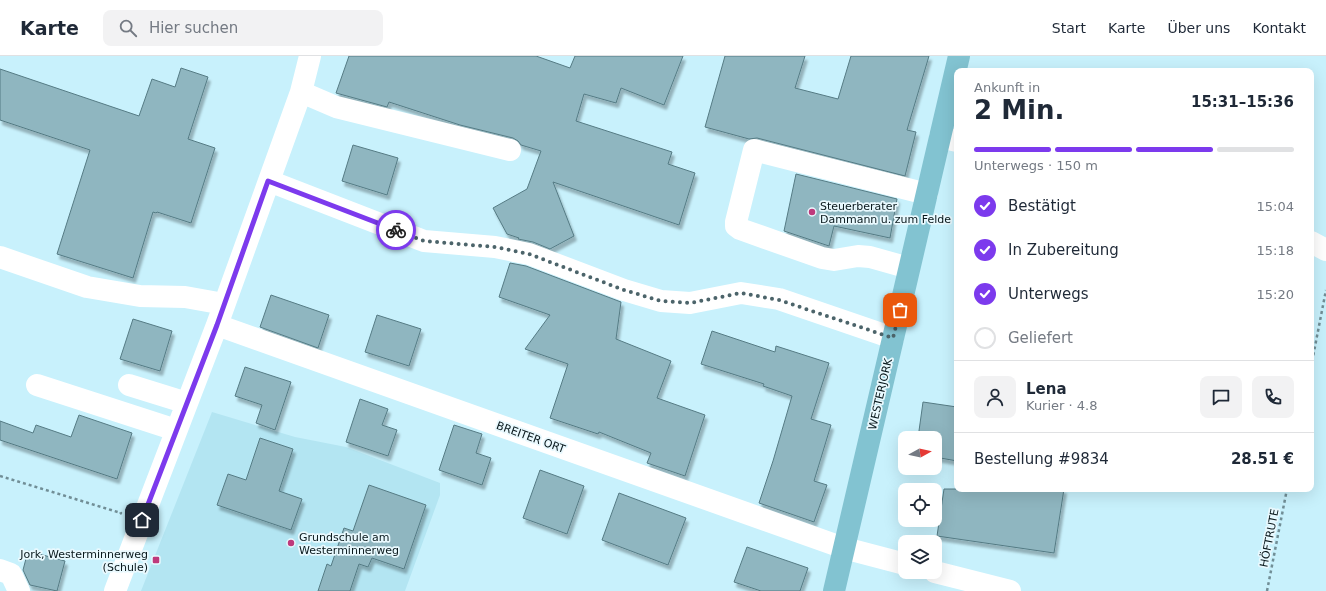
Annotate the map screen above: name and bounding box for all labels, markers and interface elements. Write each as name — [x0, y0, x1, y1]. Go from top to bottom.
search box — [103, 10, 383, 46]
text: Karte — [20, 17, 79, 39]
icon: search — [117, 17, 139, 39]
text: Hier suchen — [149, 19, 238, 37]
text: Start — [1052, 20, 1086, 36]
text: Karte — [1108, 20, 1145, 36]
text: Über uns — [1167, 20, 1230, 36]
text: Kontakt — [1252, 20, 1306, 36]
text: Ankunft in — [974, 80, 1040, 95]
text: 15:31–15:36 — [1191, 93, 1294, 111]
text: 2 Min. — [974, 95, 1064, 125]
text: Unterwegs · 150 m — [974, 158, 1098, 173]
icon: check — [974, 195, 996, 217]
text: Bestätigt — [1008, 197, 1076, 215]
text: 15:04 — [1257, 199, 1294, 214]
place label: Steuerberater Dammann u. zum Felde — [820, 200, 951, 226]
marker: Steuerberater Dammann u. zum Felde — [807, 207, 817, 217]
courier — [376, 210, 416, 250]
icon: bike — [385, 219, 407, 241]
icon: check — [974, 239, 996, 261]
text: In Zubereitung — [1008, 241, 1119, 259]
text: 15:18 — [1257, 243, 1294, 258]
icon: check — [974, 283, 996, 305]
text: Unterwegs — [1008, 285, 1089, 303]
text: 15:20 — [1257, 287, 1294, 302]
pin — [883, 293, 917, 327]
icon: bag — [889, 299, 911, 321]
text: Geliefert — [1008, 329, 1073, 347]
street label: WESTERJORK — [866, 356, 895, 431]
button: person — [974, 376, 1016, 418]
button: chat — [1200, 376, 1242, 418]
button: phone — [1252, 376, 1294, 418]
text: Lena — [1026, 380, 1067, 398]
text: Kurier · 4.8 — [1026, 398, 1098, 413]
street label: BREITER ORT — [495, 419, 567, 456]
north arrow — [898, 431, 942, 475]
map controls — [898, 431, 942, 579]
text: Bestellung #9834 — [974, 450, 1109, 468]
text: 28.51 € — [1231, 450, 1294, 468]
button: locate — [898, 483, 942, 527]
pin — [125, 503, 159, 537]
street label: HÖFTRUTE — [1257, 508, 1282, 568]
icon: home — [131, 509, 153, 531]
place label: Grundschule am Westerminnerweg — [299, 531, 399, 557]
button: layers — [898, 535, 942, 579]
marker: Grundschule am Westerminnerweg — [286, 538, 296, 548]
place label: Jork, Westerminnerweg (Schule) — [19, 548, 148, 574]
marker: Jork, Westerminnerweg (Schule) — [151, 555, 161, 565]

